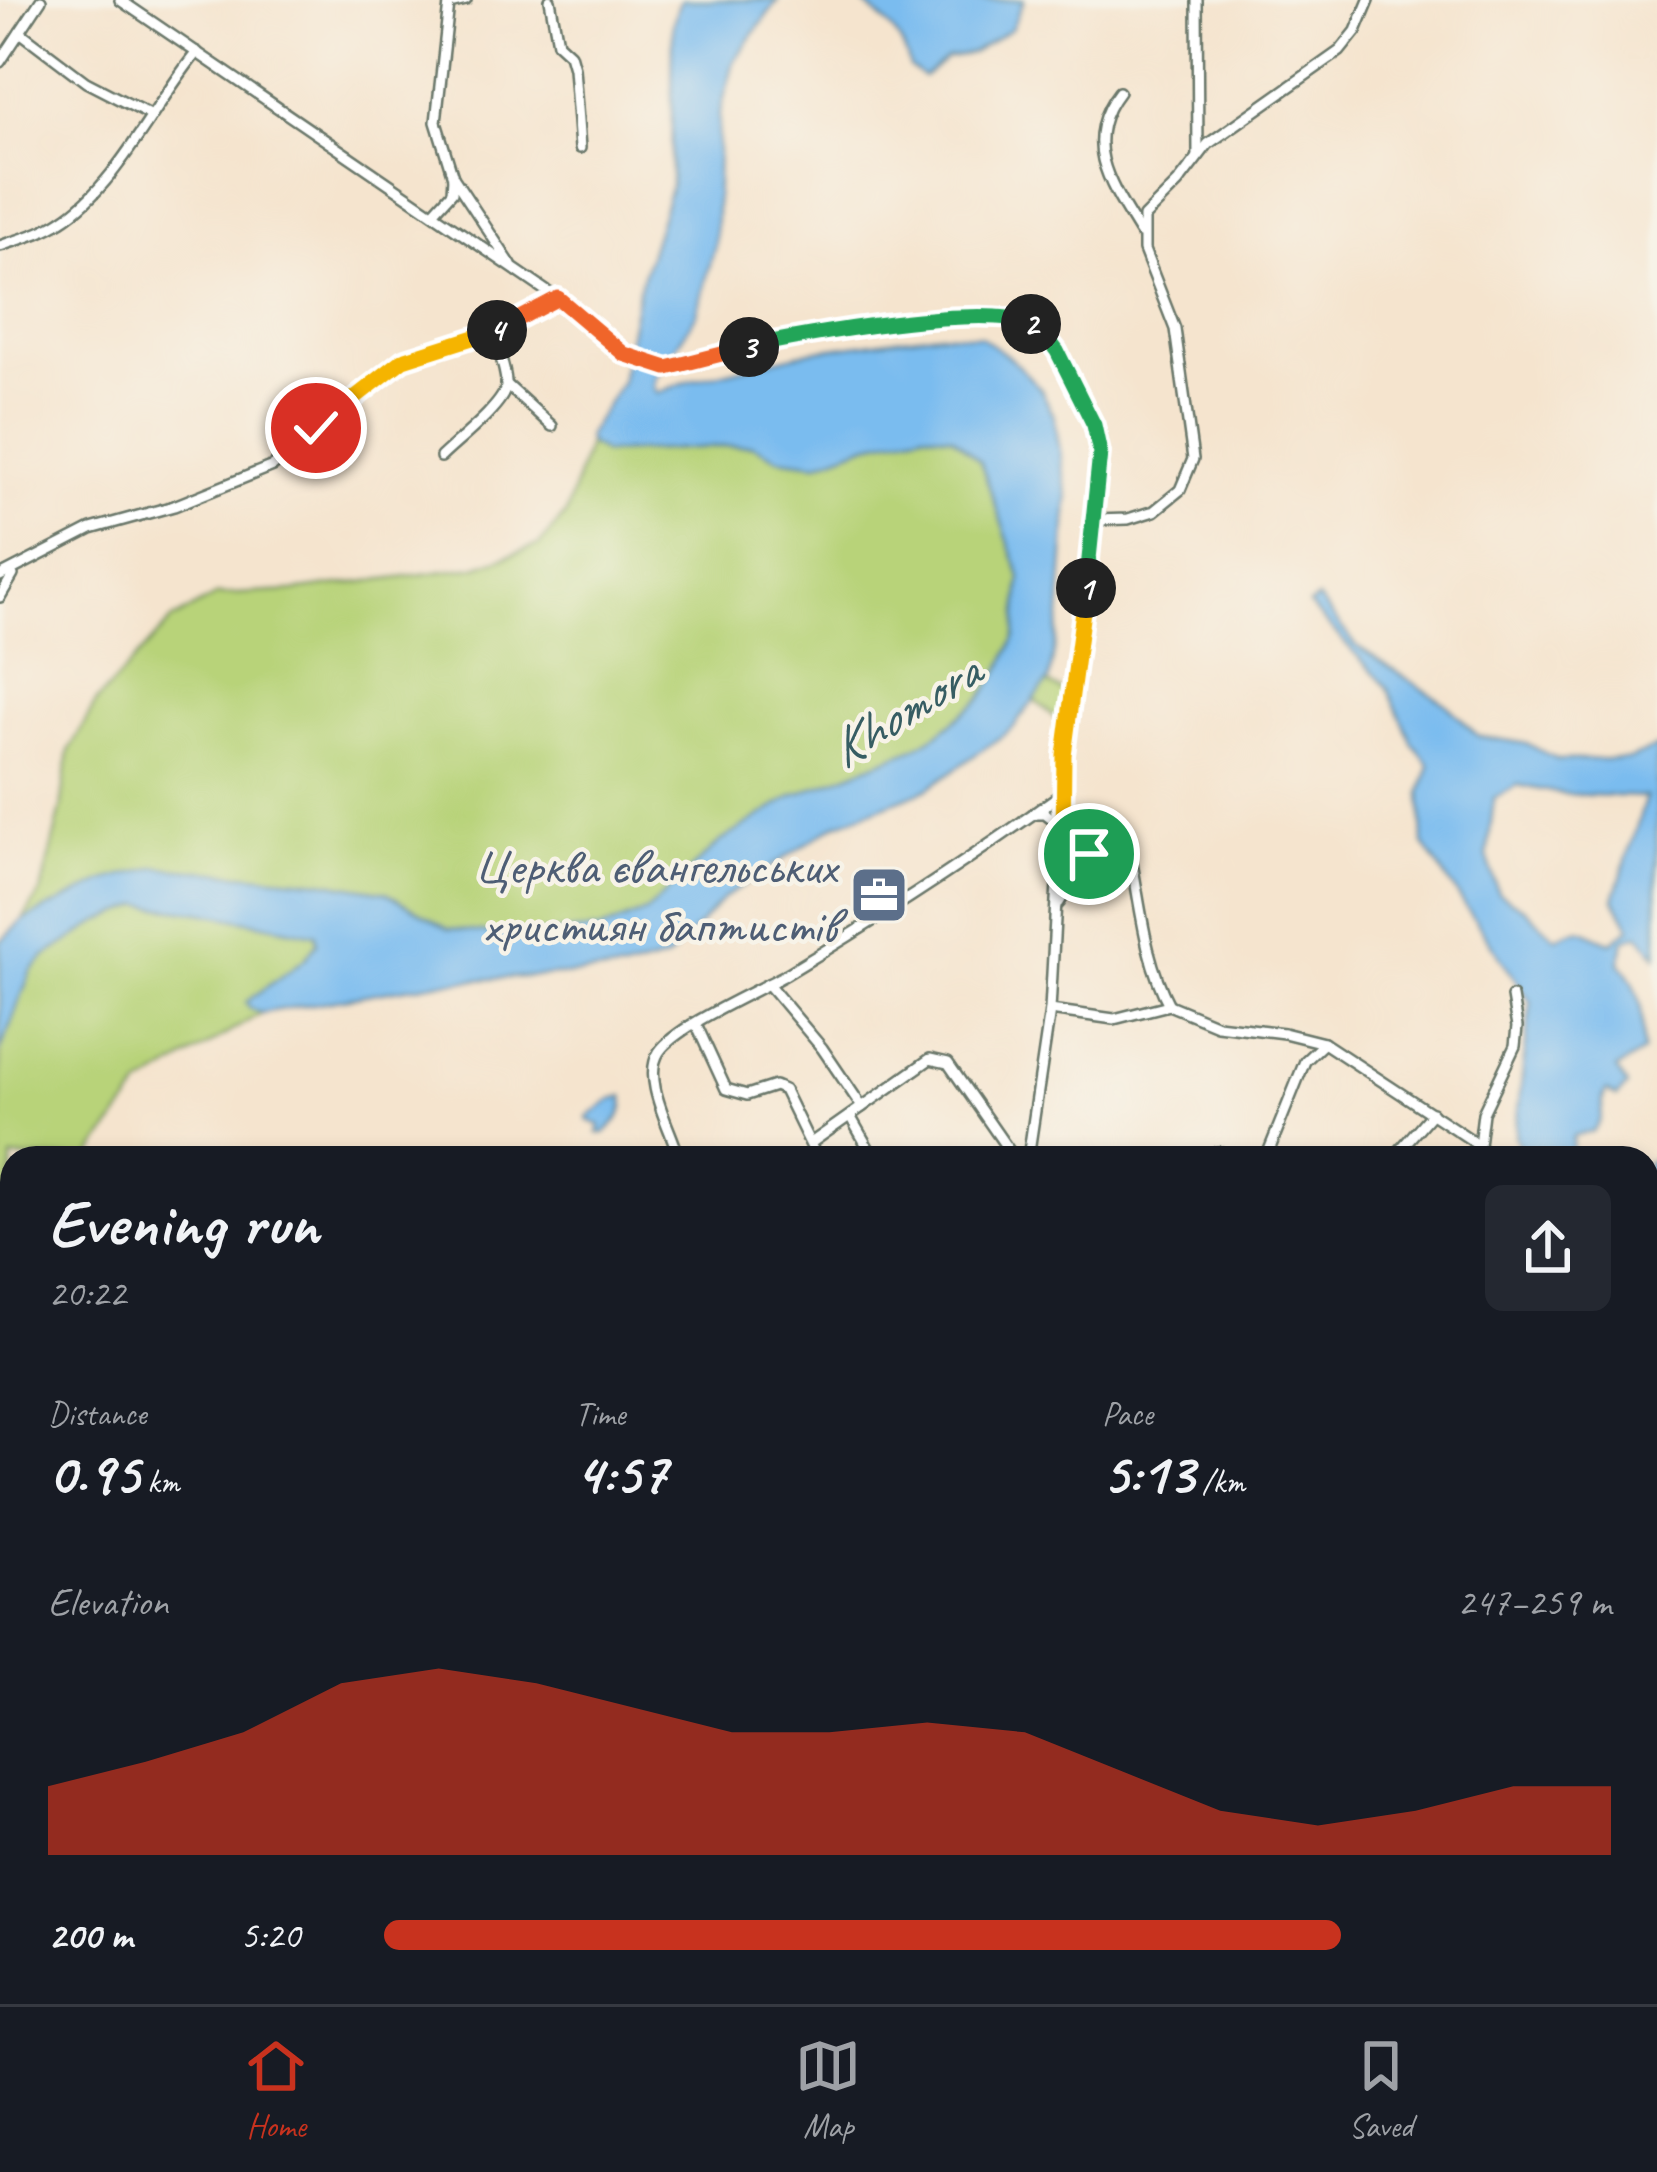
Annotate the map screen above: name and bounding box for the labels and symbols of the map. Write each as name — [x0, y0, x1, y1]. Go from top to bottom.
pin: 2 — [1001, 294, 1061, 354]
pin: 4 — [467, 300, 527, 360]
pin: 3 — [719, 317, 779, 377]
pin — [265, 377, 367, 479]
pin: 1 — [1056, 558, 1116, 618]
water label: Khomora — [816, 634, 997, 783]
pin — [1038, 803, 1140, 905]
place label: Церква євангельських християн баптистів — [474, 834, 849, 957]
office icon: Церква євангельських християн баптистів — [848, 864, 910, 926]

